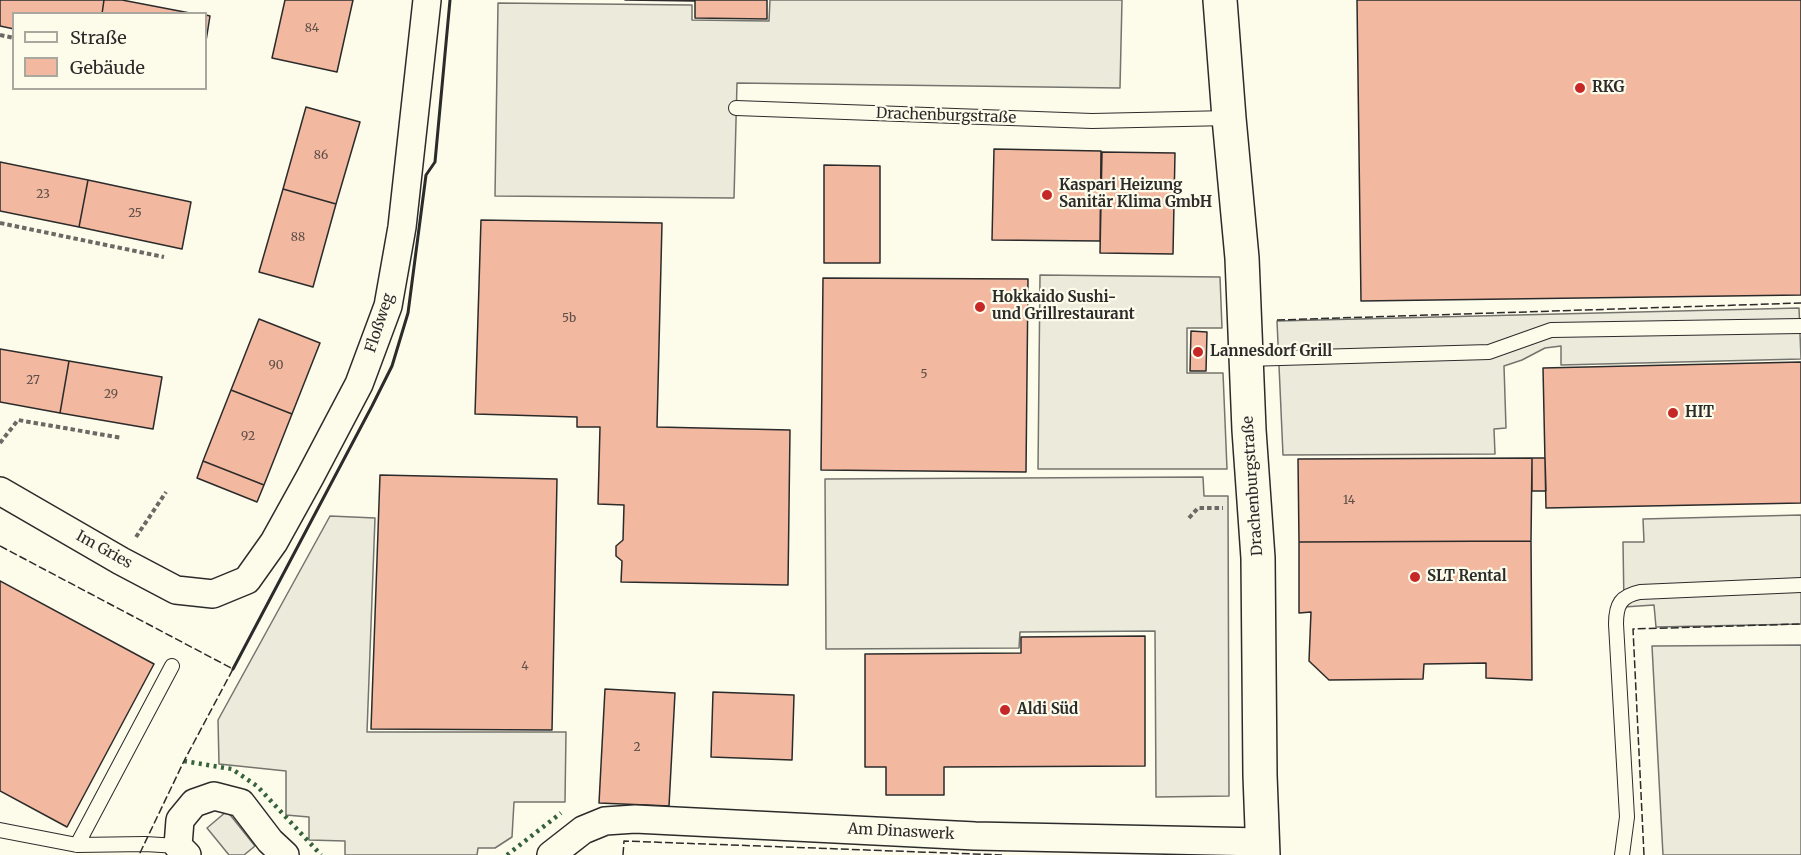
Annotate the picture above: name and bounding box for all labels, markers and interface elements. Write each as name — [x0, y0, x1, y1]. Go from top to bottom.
legend — [12, 12, 207, 90]
house number: 84 — [305, 22, 319, 36]
text: Straße — [70, 26, 127, 49]
text: Gebäude — [70, 56, 145, 79]
place label: RKG — [1592, 79, 1624, 97]
marker: RKG — [1573, 81, 1587, 95]
street label: Drachenburgstraße — [876, 105, 1016, 127]
house number: 86 — [314, 149, 328, 163]
place label: Kaspari Heizung Sanitär Klima GmbH — [1059, 177, 1212, 212]
house number: 23 — [36, 188, 50, 202]
marker: Kaspari Heizung Sanitär Klima GmbH — [1040, 188, 1054, 202]
house number: 25 — [128, 207, 142, 221]
house number: 88 — [291, 231, 305, 245]
place label: Hokkaido Sushi- und Grillrestaurant — [992, 289, 1135, 324]
street label: Floßweg — [362, 291, 398, 355]
marker: Hokkaido Sushi- und Grillrestaurant — [973, 300, 987, 314]
house number: 5b — [562, 312, 576, 326]
place label: Lannesdorf Grill — [1210, 343, 1332, 361]
marker: Lannesdorf Grill — [1191, 345, 1205, 359]
house number: 90 — [268, 359, 284, 373]
house number: 5 — [920, 368, 928, 382]
house number: 27 — [26, 374, 40, 388]
house number: 29 — [104, 388, 118, 402]
place label: HIT — [1685, 404, 1714, 422]
marker: HIT — [1666, 406, 1680, 420]
street label: Drachenburgstraße — [1239, 415, 1267, 557]
house number: 92 — [241, 430, 255, 444]
house number: 14 — [1343, 494, 1355, 508]
street label: Im Gries — [73, 527, 135, 573]
place label: SLT Rental — [1427, 568, 1507, 586]
marker: SLT Rental — [1408, 570, 1422, 584]
house number: 4 — [521, 660, 529, 674]
place label: Aldi Süd — [1017, 701, 1078, 719]
marker: Aldi Süd — [998, 703, 1012, 717]
house number: 2 — [633, 741, 641, 755]
street label: Am Dinaswerk — [847, 820, 955, 844]

